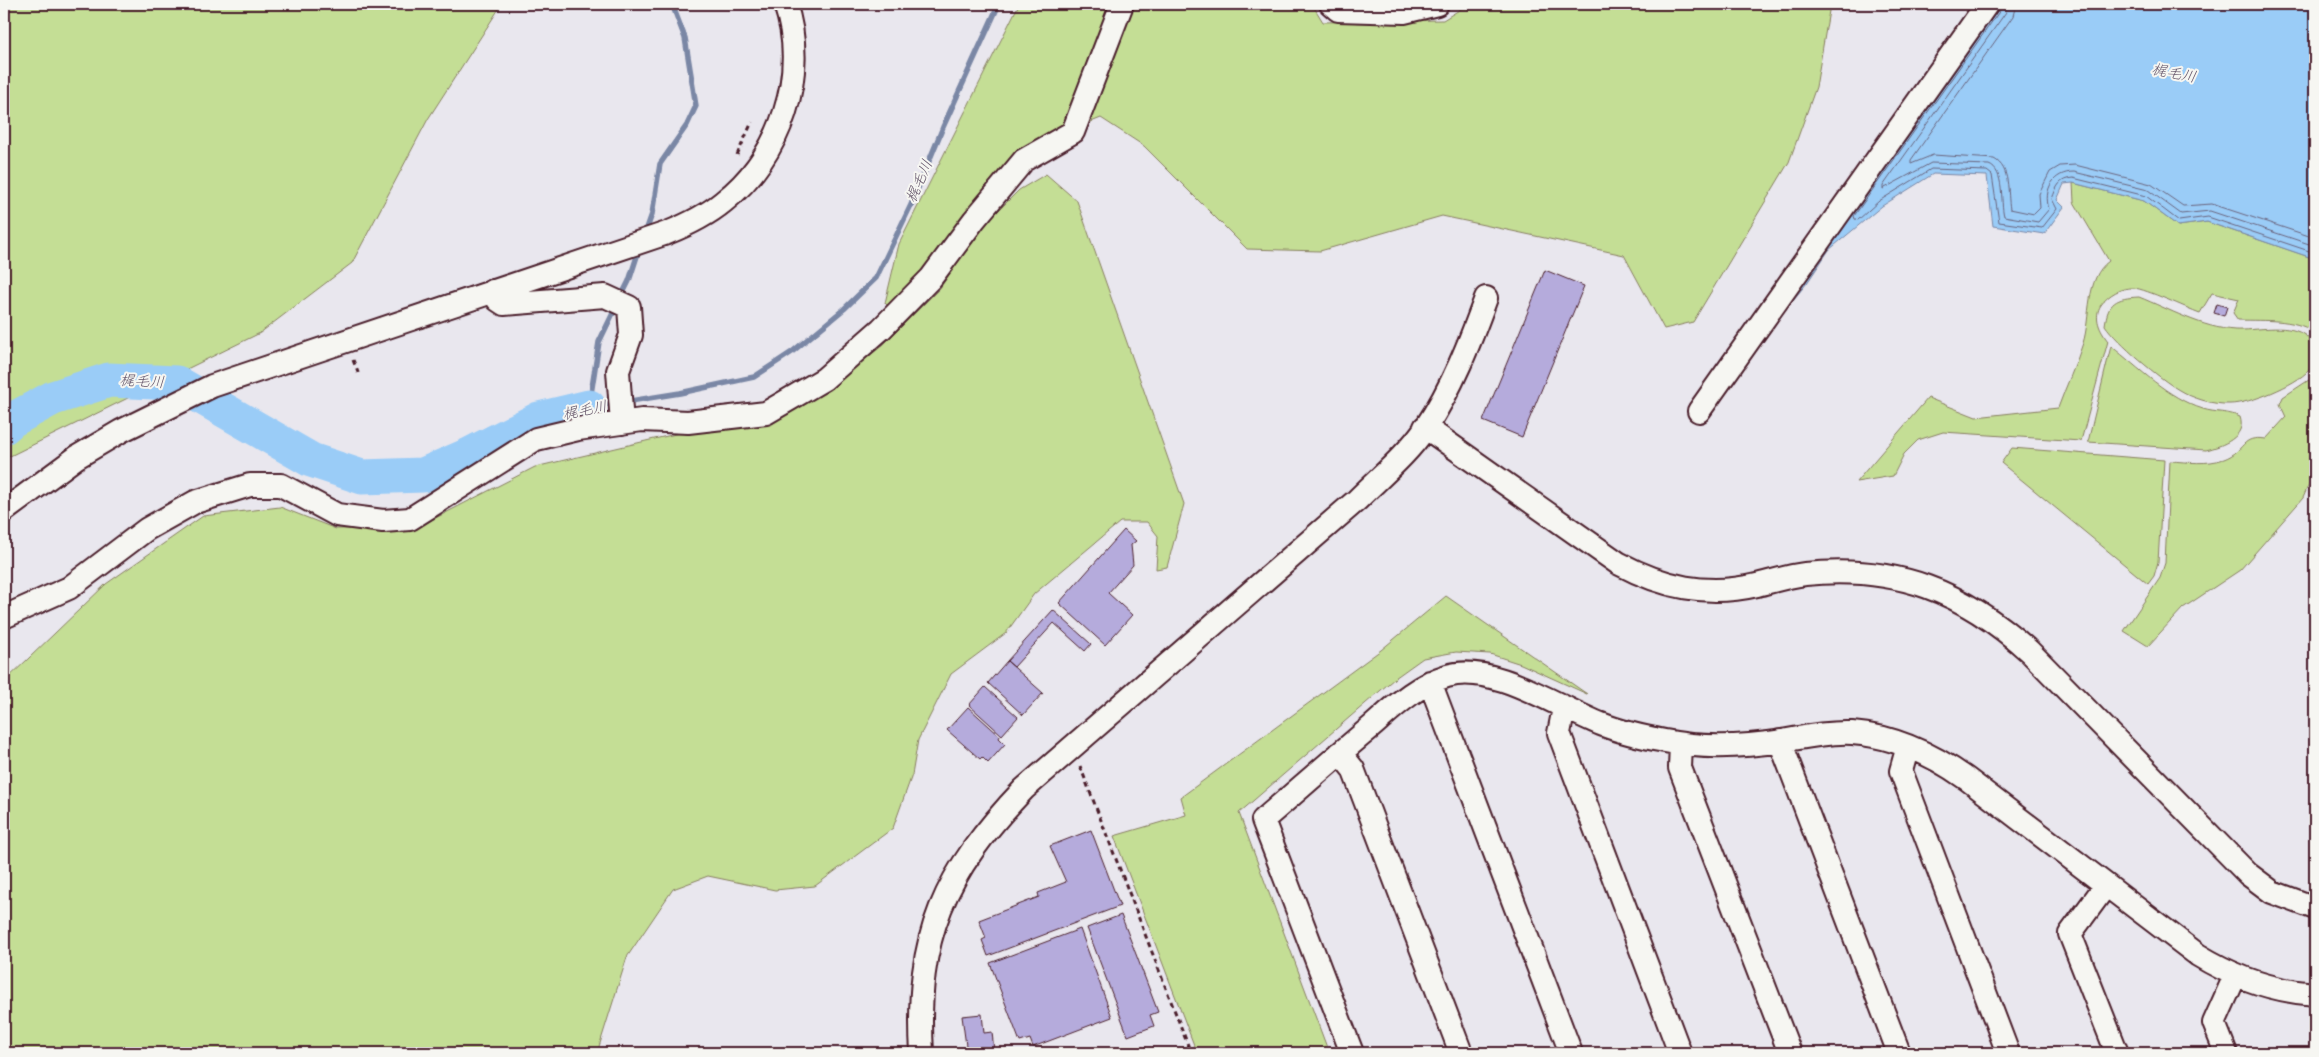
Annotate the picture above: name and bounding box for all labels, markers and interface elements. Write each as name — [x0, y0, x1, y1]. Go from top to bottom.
water label: 梶毛川 — [2149, 56, 2199, 90]
water label: 梶毛川 — [898, 155, 940, 207]
water label: 梶毛川 — [119, 367, 165, 395]
water label: 梶毛川 — [560, 393, 610, 427]

